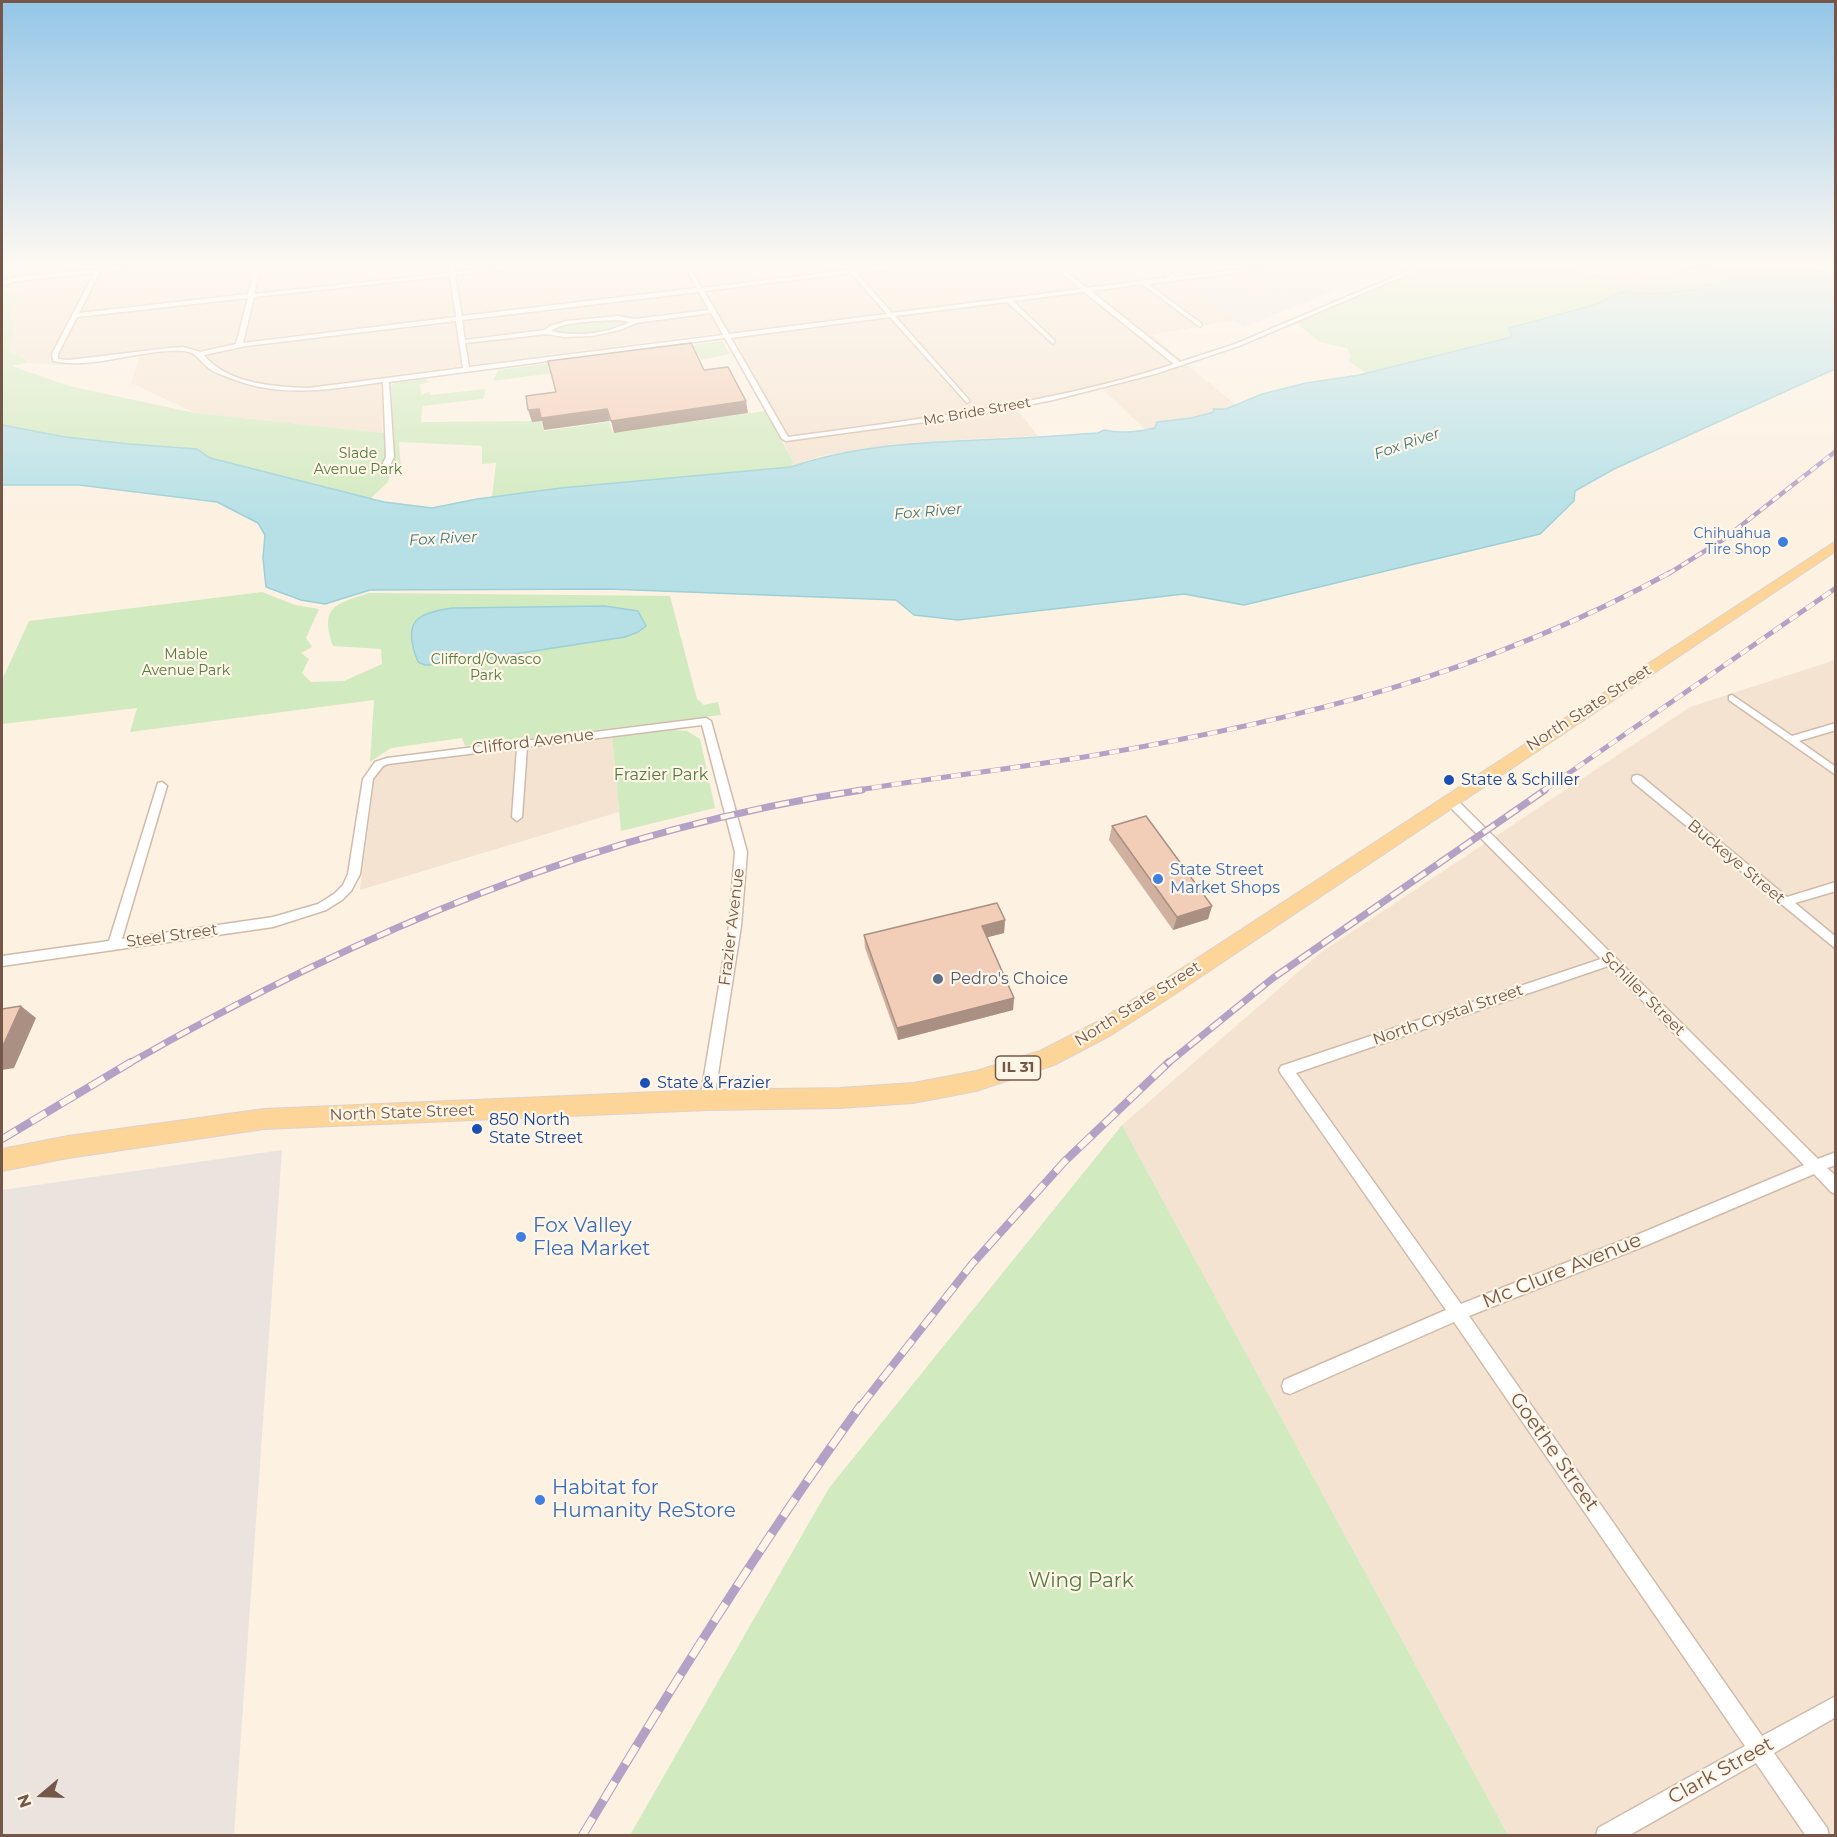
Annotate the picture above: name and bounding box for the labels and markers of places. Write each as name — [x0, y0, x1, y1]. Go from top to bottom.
place label: Chihuahua Tire Shop — [1694, 526, 1771, 558]
marker: Chihuahua Tire Shop — [1776, 535, 1790, 549]
place label: State & Schiller — [1461, 770, 1580, 790]
marker: State & Schiller — [1442, 773, 1456, 787]
place label: State Street Market Shops — [1170, 860, 1280, 898]
marker: State Street Market Shops — [1151, 872, 1165, 886]
place label: Pedro's Choice — [950, 969, 1068, 989]
marker: Pedro's Choice — [931, 972, 945, 986]
place label: State & Frazier — [657, 1073, 771, 1093]
marker: State & Frazier — [638, 1076, 652, 1090]
place label: 850 North State Street — [489, 1110, 583, 1148]
marker: 850 North State Street — [470, 1122, 484, 1136]
place label: Fox Valley Flea Market — [533, 1214, 650, 1261]
marker: Fox Valley Flea Market — [514, 1230, 528, 1244]
place label: Habitat for Humanity ReStore — [552, 1476, 736, 1523]
marker: Habitat for Humanity ReStore — [533, 1493, 547, 1507]

